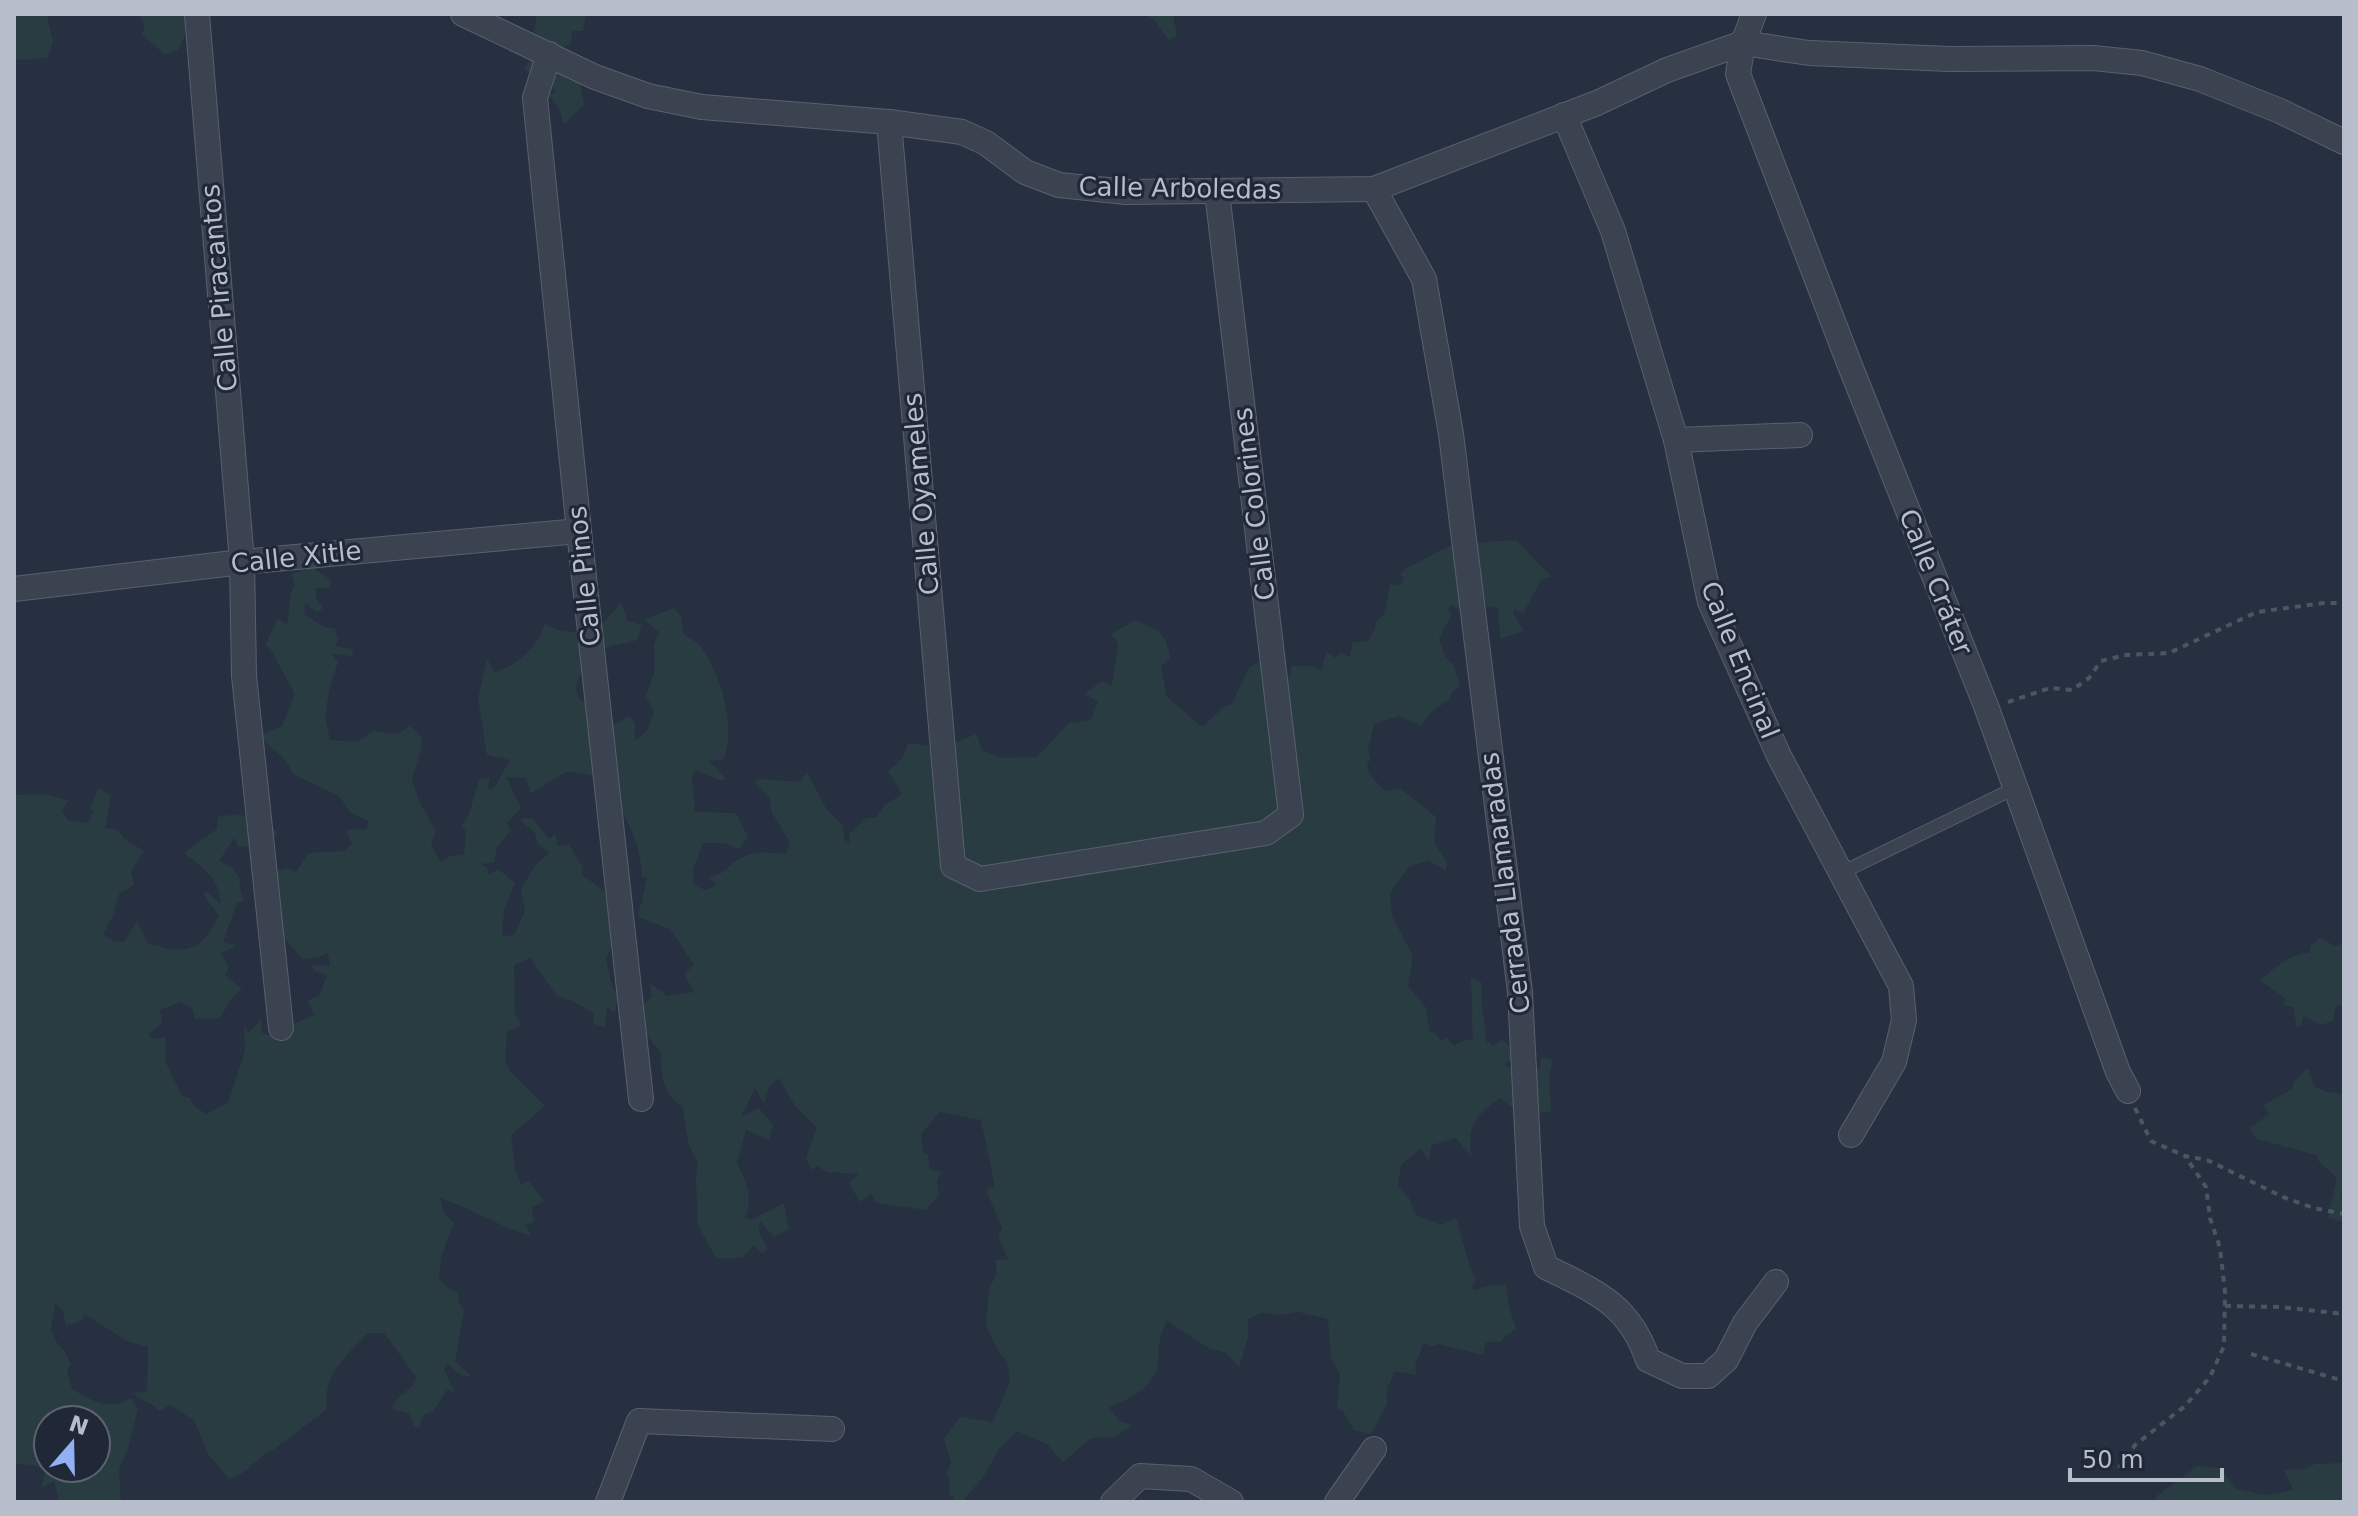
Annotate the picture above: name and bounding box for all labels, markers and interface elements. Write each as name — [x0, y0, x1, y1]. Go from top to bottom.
street label: Calle Arboledas — [1078, 171, 1282, 205]
street label: Calle Piracantos — [195, 183, 243, 393]
street label: Calle Oyameles — [897, 392, 945, 596]
street label: Calle Colorines — [1227, 406, 1281, 602]
street label: Calle Pinos — [562, 504, 606, 648]
street label: Calle Cráter — [1893, 505, 1979, 660]
street label: Calle Xitle — [229, 535, 363, 579]
street label: Calle Encinal — [1695, 577, 1785, 743]
street label: Cerrada Llamaradas — [1474, 751, 1536, 1015]
north arrow — [32, 1404, 112, 1484]
text: N — [66, 1411, 92, 1441]
scale bar — [2070, 1432, 2222, 1482]
text: 50 m — [2082, 1446, 2144, 1474]

